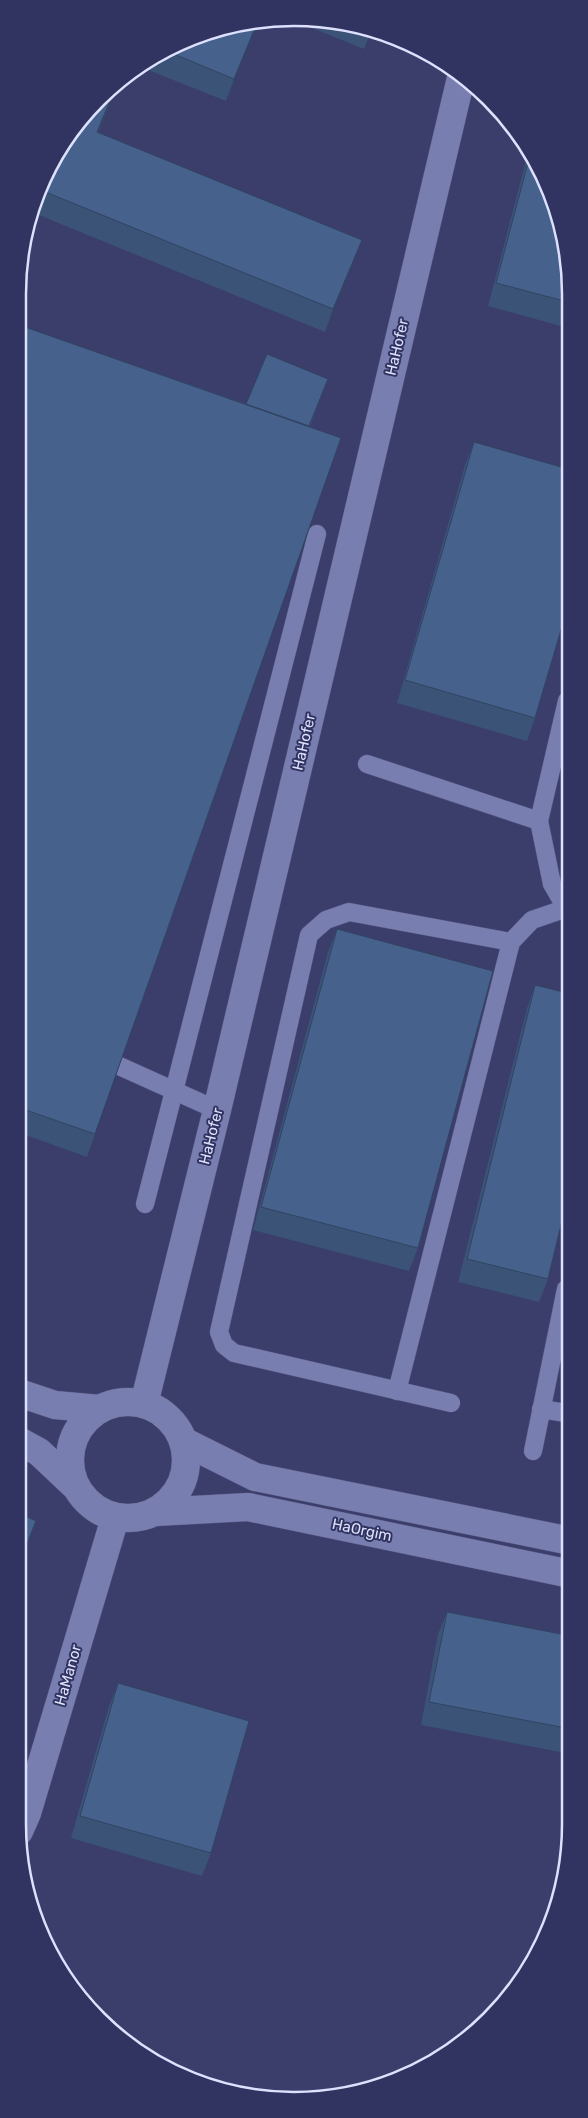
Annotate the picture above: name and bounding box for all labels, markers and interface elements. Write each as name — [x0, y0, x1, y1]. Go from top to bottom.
street label: HaHofer — [382, 316, 412, 377]
street label: HaHofer — [289, 711, 319, 772]
street label: HaHofer — [195, 1105, 227, 1166]
street label: HaOrgim — [330, 1515, 394, 1545]
street label: HaManor — [51, 1642, 85, 1708]

